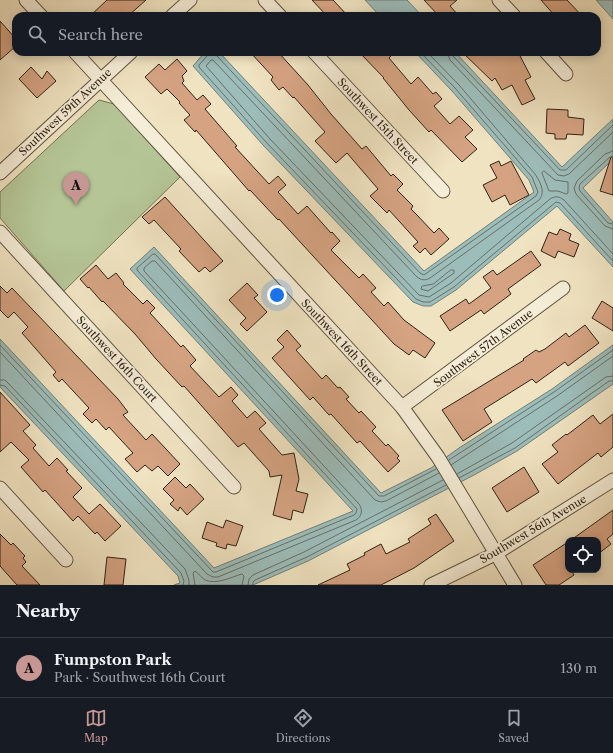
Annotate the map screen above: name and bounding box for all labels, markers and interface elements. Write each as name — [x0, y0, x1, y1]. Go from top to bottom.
search box — [12, 12, 601, 56]
icon: search — [26, 23, 48, 45]
text: Search here — [58, 25, 143, 44]
street label: Southwest 59th Avenue — [16, 65, 114, 159]
street label: Southwest 15th Street — [334, 75, 422, 167]
pin: A — [63, 172, 89, 205]
your location — [267, 285, 287, 305]
street label: Southwest 16th Street — [298, 296, 386, 388]
street label: Southwest 57th Avenue — [431, 306, 535, 390]
street label: Southwest 16th Court — [74, 313, 161, 405]
street label: Southwest 56th Avenue — [477, 492, 589, 566]
map controls — [565, 537, 601, 573]
button: locate — [565, 537, 601, 573]
text: Nearby — [16, 601, 80, 621]
text: Fumpston Park — [54, 650, 171, 669]
text: A — [24, 660, 34, 676]
text: 130 m — [561, 660, 597, 676]
text: Park · Southwest 16th Court — [54, 669, 225, 685]
tab: Map — [84, 707, 108, 745]
tab: Directions — [276, 707, 330, 745]
tab: Saved — [498, 707, 529, 745]

